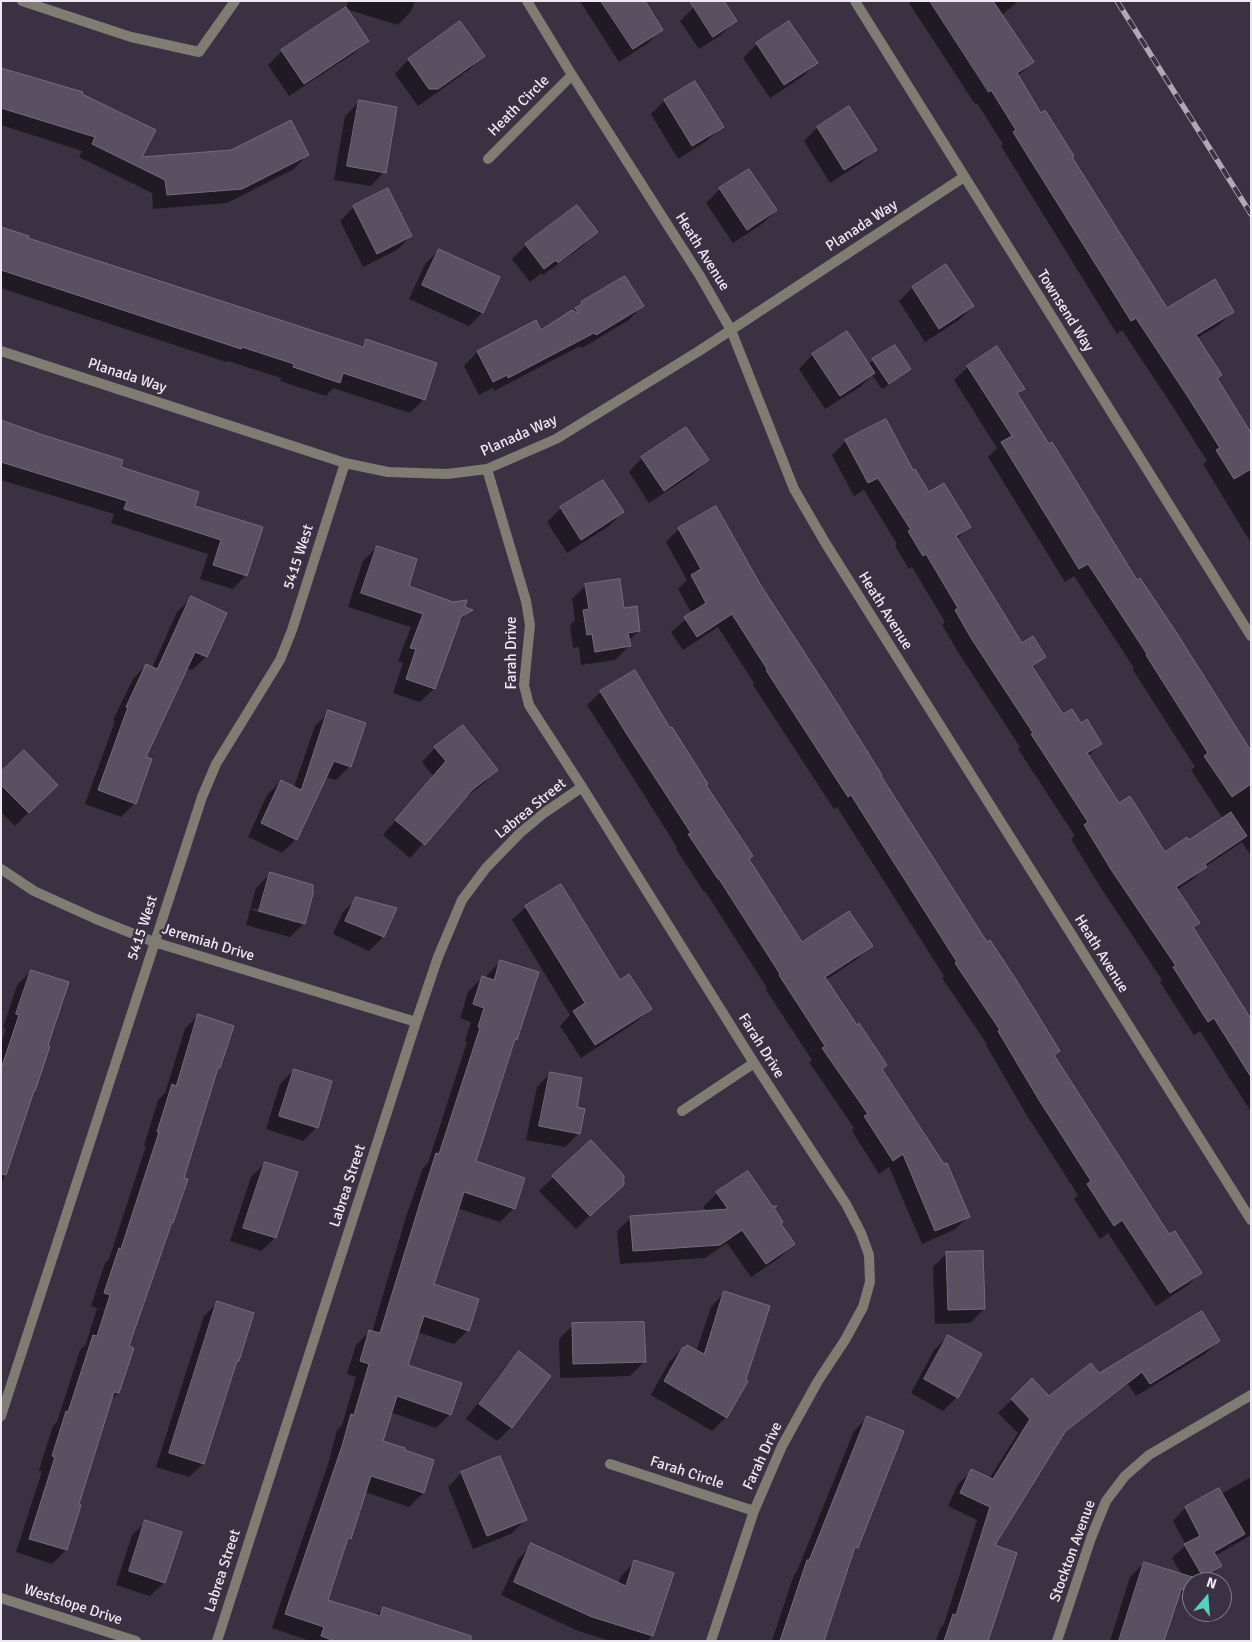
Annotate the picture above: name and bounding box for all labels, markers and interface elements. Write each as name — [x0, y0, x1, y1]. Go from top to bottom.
street label: Heath Circle — [485, 72, 553, 140]
street label: Planada Way — [823, 196, 901, 256]
street label: Heath Avenue — [671, 210, 733, 294]
street label: Townsend Way — [1033, 267, 1097, 355]
street label: Planada Way — [85, 355, 169, 397]
street label: Planada Way — [478, 411, 560, 461]
street label: 5415 West — [280, 522, 318, 592]
street label: Heath Avenue — [854, 569, 916, 653]
street label: Farah Drive — [503, 617, 521, 689]
street label: Labrea Street — [492, 775, 570, 843]
street label: 5415 West — [124, 893, 162, 963]
street label: Heath Avenue — [1070, 912, 1132, 996]
street label: Jeremiah Drive — [160, 920, 256, 966]
street label: Farah Drive — [734, 1010, 788, 1082]
street label: Labrea Street — [326, 1142, 370, 1230]
street label: Farah Drive — [739, 1419, 787, 1493]
street label: Farah Circle — [648, 1453, 726, 1493]
street label: Stockton Avenue — [1046, 1498, 1100, 1604]
street label: Labrea Street — [201, 1527, 245, 1615]
north arrow — [1182, 1572, 1232, 1622]
text: N — [1204, 1574, 1219, 1593]
street label: Westslope Drive — [22, 1581, 124, 1629]

